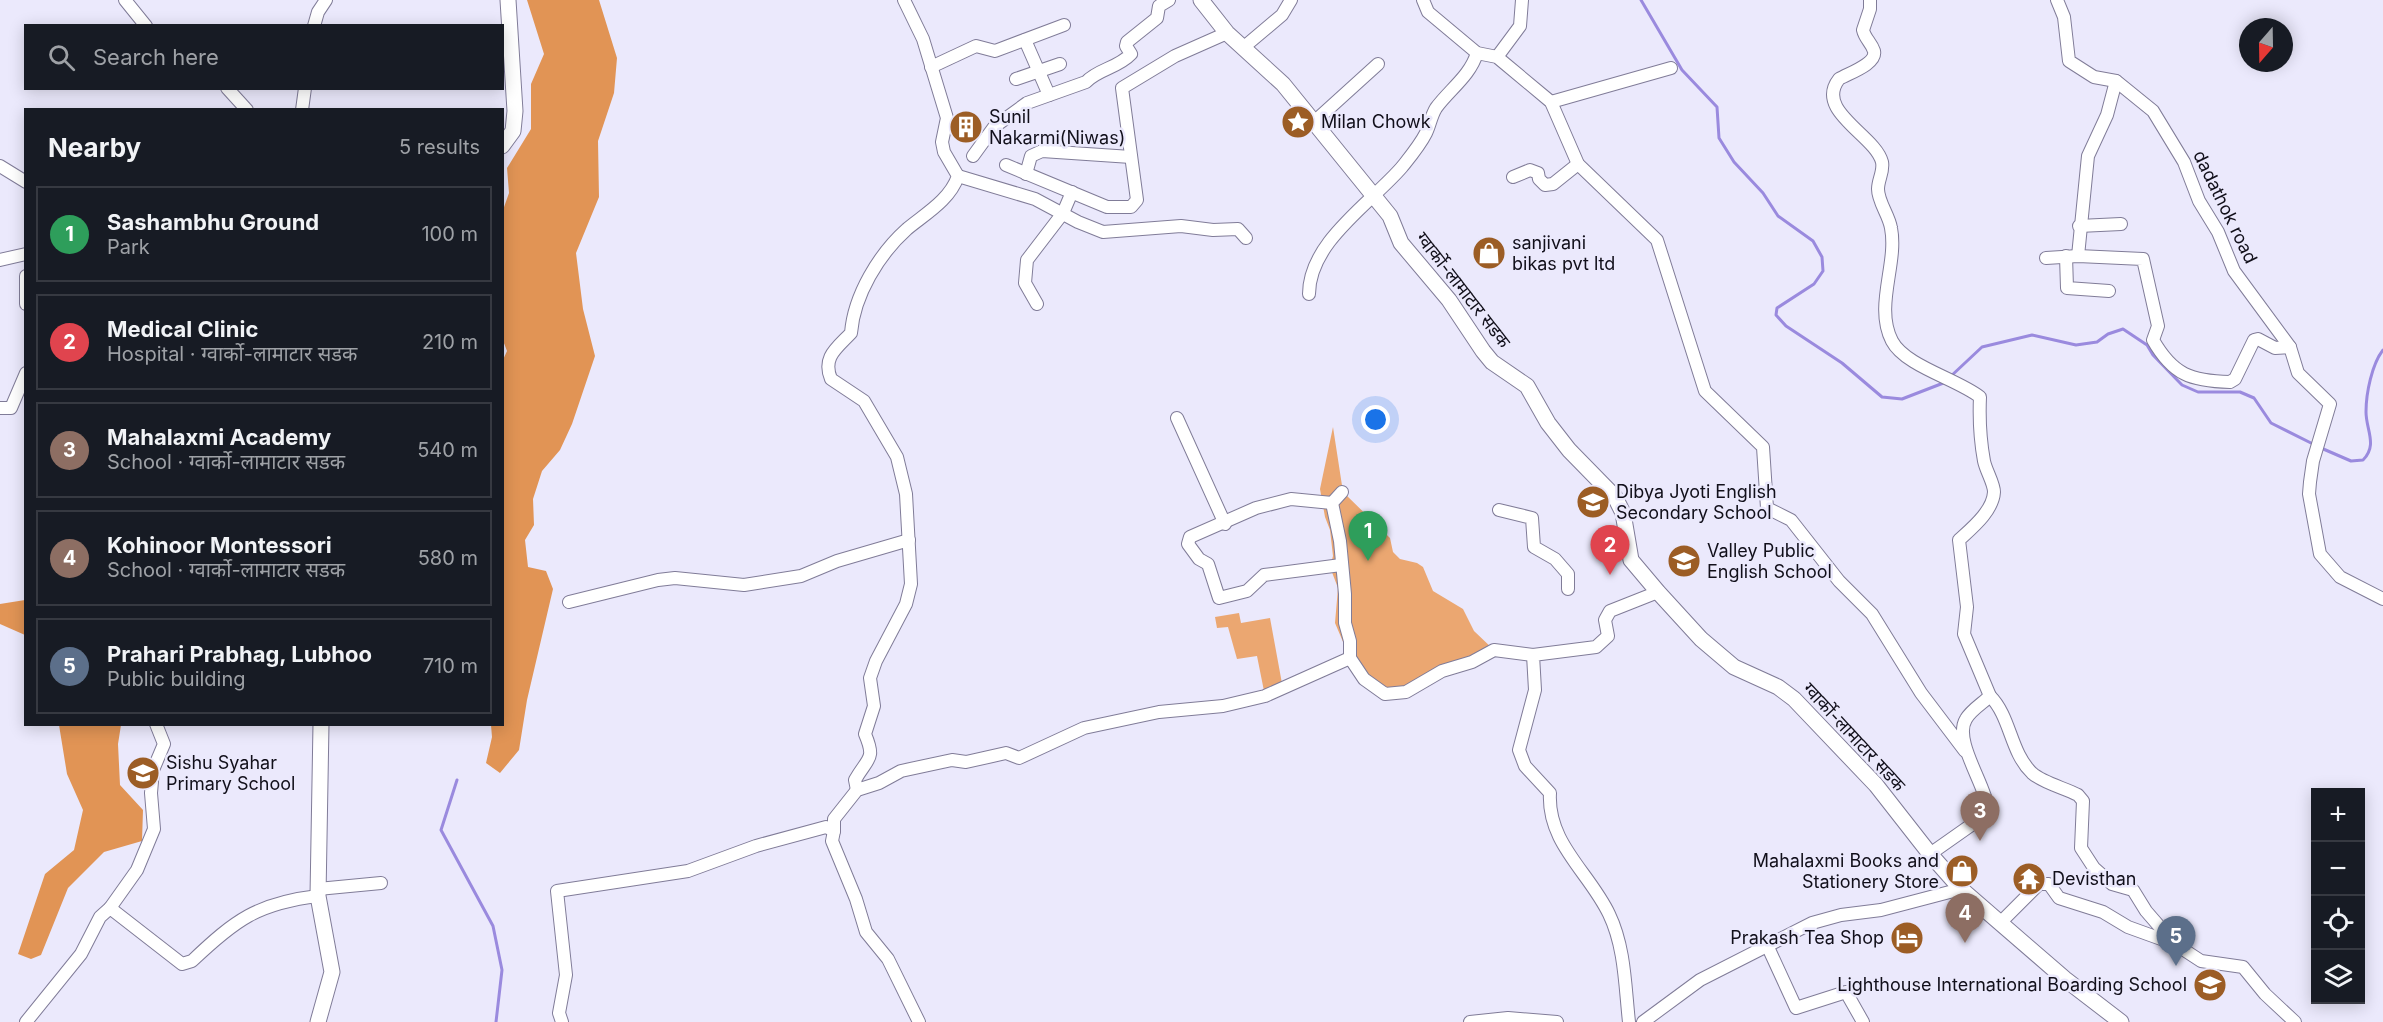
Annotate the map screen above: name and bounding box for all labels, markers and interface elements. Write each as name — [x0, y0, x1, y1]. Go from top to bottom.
north arrow — [2239, 18, 2293, 72]
search box — [24, 24, 504, 90]
icon: search — [45, 41, 78, 74]
text: Search here — [93, 44, 219, 70]
place icon: Milan Chowk — [1280, 104, 1316, 140]
place label: Sunil Nakarmi(Niwas) — [989, 106, 1125, 148]
building icon: Sunil Nakarmi(Niwas) — [948, 109, 984, 145]
place label: Milan Chowk — [1321, 111, 1431, 132]
text: Nearby — [48, 132, 141, 163]
text: 5 results — [399, 135, 480, 159]
street label: dadathok road — [2189, 147, 2262, 267]
text: Sashambhu Ground — [107, 209, 319, 235]
text: 1 — [65, 222, 74, 246]
text: 100 m — [421, 222, 478, 246]
street label: ग्वार्को-लामाटार सडक — [1412, 228, 1516, 352]
place label: sanjivani bikas pvt ltd — [1512, 232, 1615, 274]
text: Park — [107, 235, 150, 259]
shop icon: sanjivani bikas pvt ltd — [1471, 235, 1507, 271]
text: Medical Clinic — [107, 316, 258, 342]
text: 2 — [63, 330, 76, 354]
text: 210 m — [422, 330, 478, 354]
text: Hospital · ग्वार्को-लामाटार सडक — [107, 342, 357, 366]
your location — [1361, 405, 1390, 434]
text: Mahalaxmi Academy — [107, 424, 331, 450]
text: 3 — [63, 438, 76, 462]
text: 540 m — [417, 438, 478, 462]
text: School · ग्वार्को-लामाटार सडक — [107, 450, 345, 474]
place label: Dibya Jyoti English Secondary School — [1616, 481, 1777, 523]
school or university icon: Dibya Jyoti English Secondary School — [1575, 484, 1611, 520]
pin: 1 — [1348, 512, 1388, 561]
pin: 2 — [1590, 526, 1630, 575]
text: Kohinoor Montessori — [107, 532, 332, 558]
place label: Valley Public English School — [1707, 540, 1832, 582]
school or university icon: Valley Public English School — [1666, 543, 1702, 579]
text: 4 — [63, 546, 76, 570]
text: 580 m — [418, 546, 478, 570]
text: School · ग्वार्को-लामाटार सडक — [107, 558, 345, 582]
text: Prahari Prabhag, Lubhoo — [107, 641, 372, 667]
text: 5 — [63, 654, 76, 678]
text: 710 m — [423, 654, 478, 678]
text: Public building — [107, 667, 246, 691]
street label: ग्वार्को-लामाटार सडक — [1799, 678, 1911, 796]
place label: Sishu Syahar Primary School — [166, 752, 295, 794]
school or university icon: Sishu Syahar Primary School — [125, 755, 161, 791]
map controls — [2311, 788, 2365, 1004]
button: + — [2311, 788, 2365, 842]
pin: 3 — [1960, 792, 2000, 841]
button: − — [2311, 842, 2365, 896]
place label: Mahalaxmi Books and Stationery Store — [1753, 850, 1939, 892]
shop icon: Mahalaxmi Books and Stationery Store — [1944, 853, 1980, 889]
temple icon: Devisthan — [2011, 861, 2047, 897]
place label: Devisthan — [2052, 868, 2136, 889]
pin: 4 — [1946, 894, 1984, 943]
button: locate — [2311, 896, 2365, 950]
pin: 5 — [2156, 916, 2196, 966]
hotel icon: Prakash Tea Shop — [1889, 920, 1925, 956]
place label: Prakash Tea Shop — [1730, 927, 1884, 948]
button: layers — [2311, 950, 2365, 1004]
school or university icon: Lighthouse International Boarding School — [2192, 967, 2228, 1003]
place label: Lighthouse International Boarding School — [1837, 974, 2187, 995]

